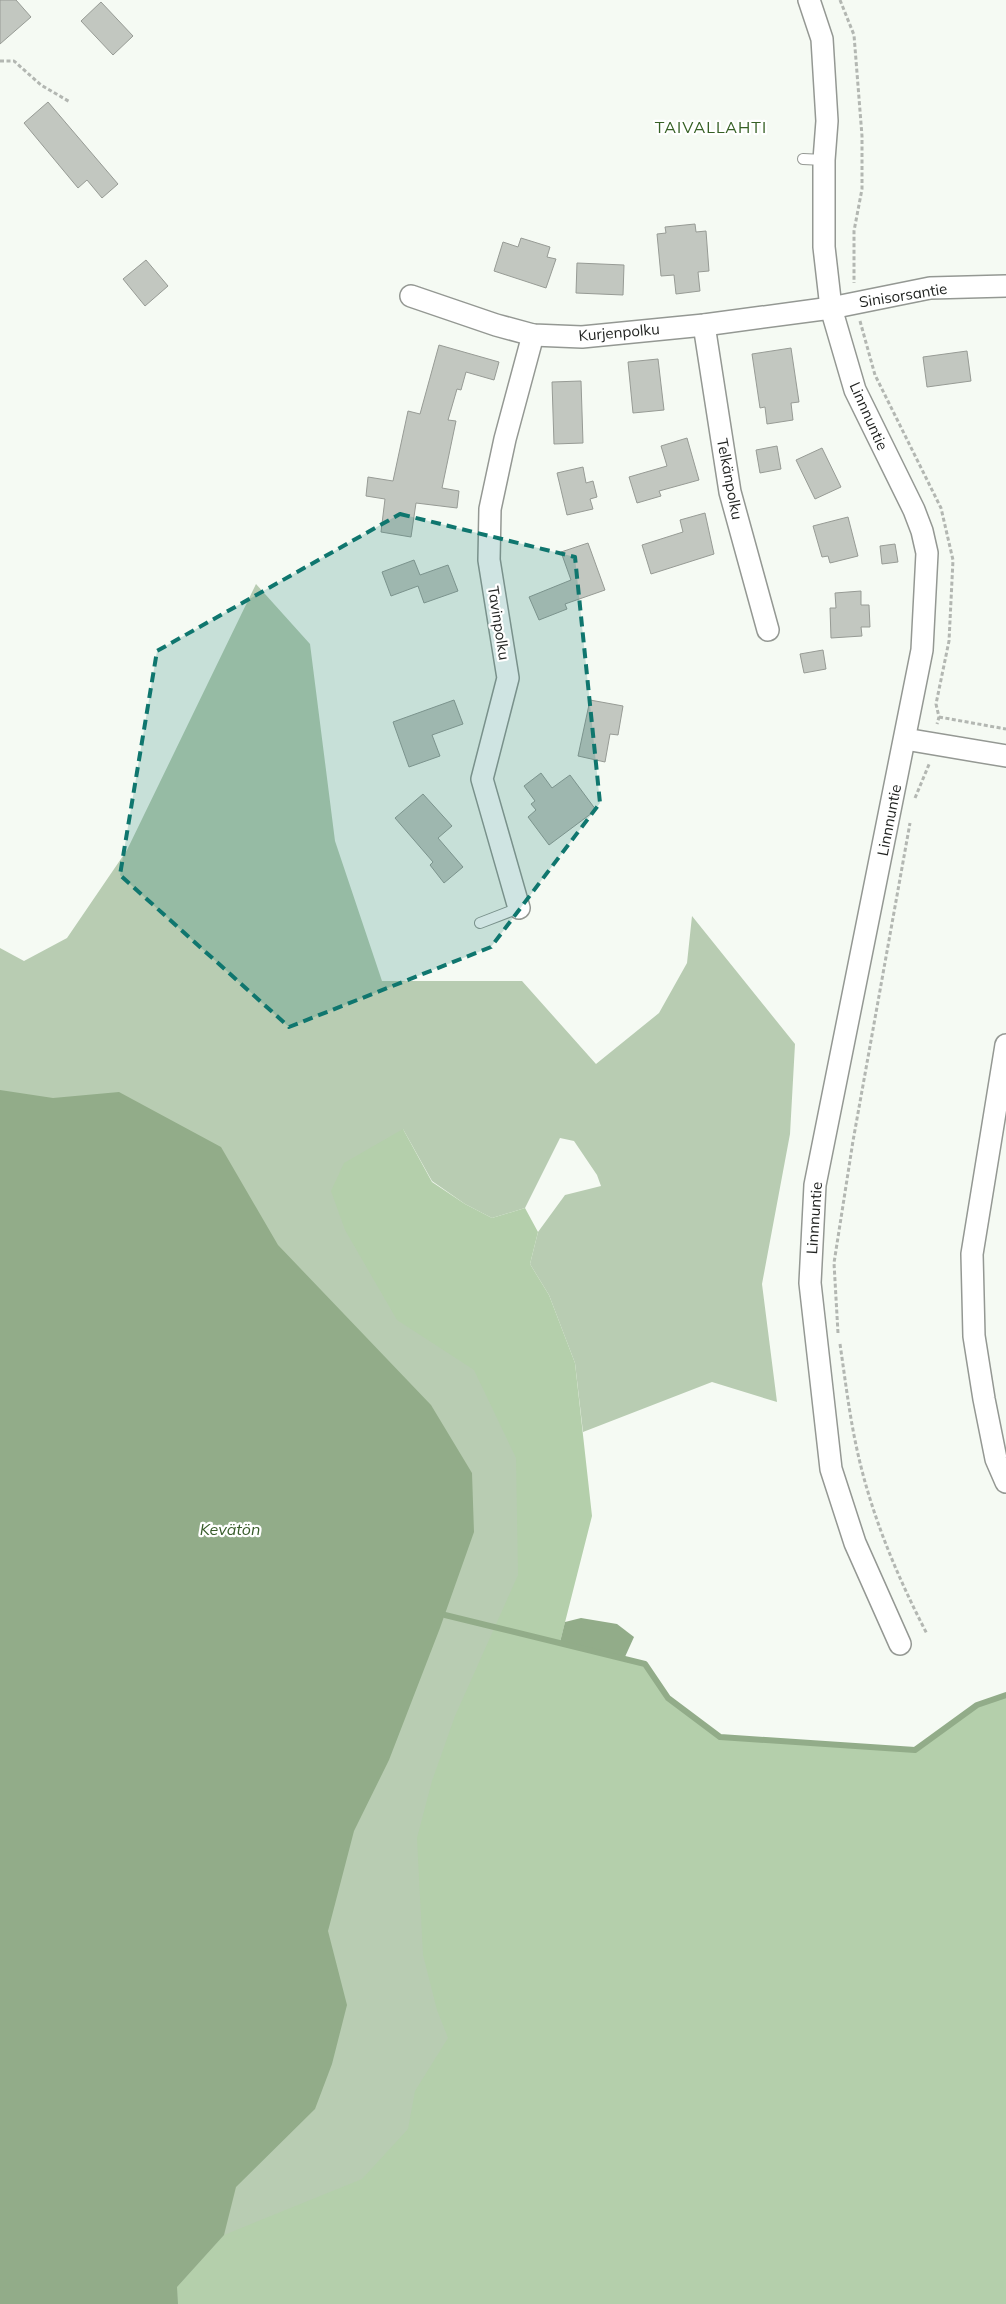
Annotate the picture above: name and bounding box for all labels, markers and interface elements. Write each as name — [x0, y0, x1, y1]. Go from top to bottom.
district label: TAIVALLAHTI — [655, 117, 767, 137]
street label: Sinisorsantie — [858, 279, 948, 311]
street label: Kurjenpolku — [578, 319, 660, 345]
street label: Linnnuntie — [846, 379, 892, 453]
street label: Telkänpolku — [713, 437, 747, 521]
street label: Tavinpolku — [484, 585, 514, 661]
street label: Linnnuntie — [873, 783, 905, 857]
street label: Linnnuntie — [802, 1181, 826, 1255]
water label: Kevätön — [200, 1519, 260, 1539]

